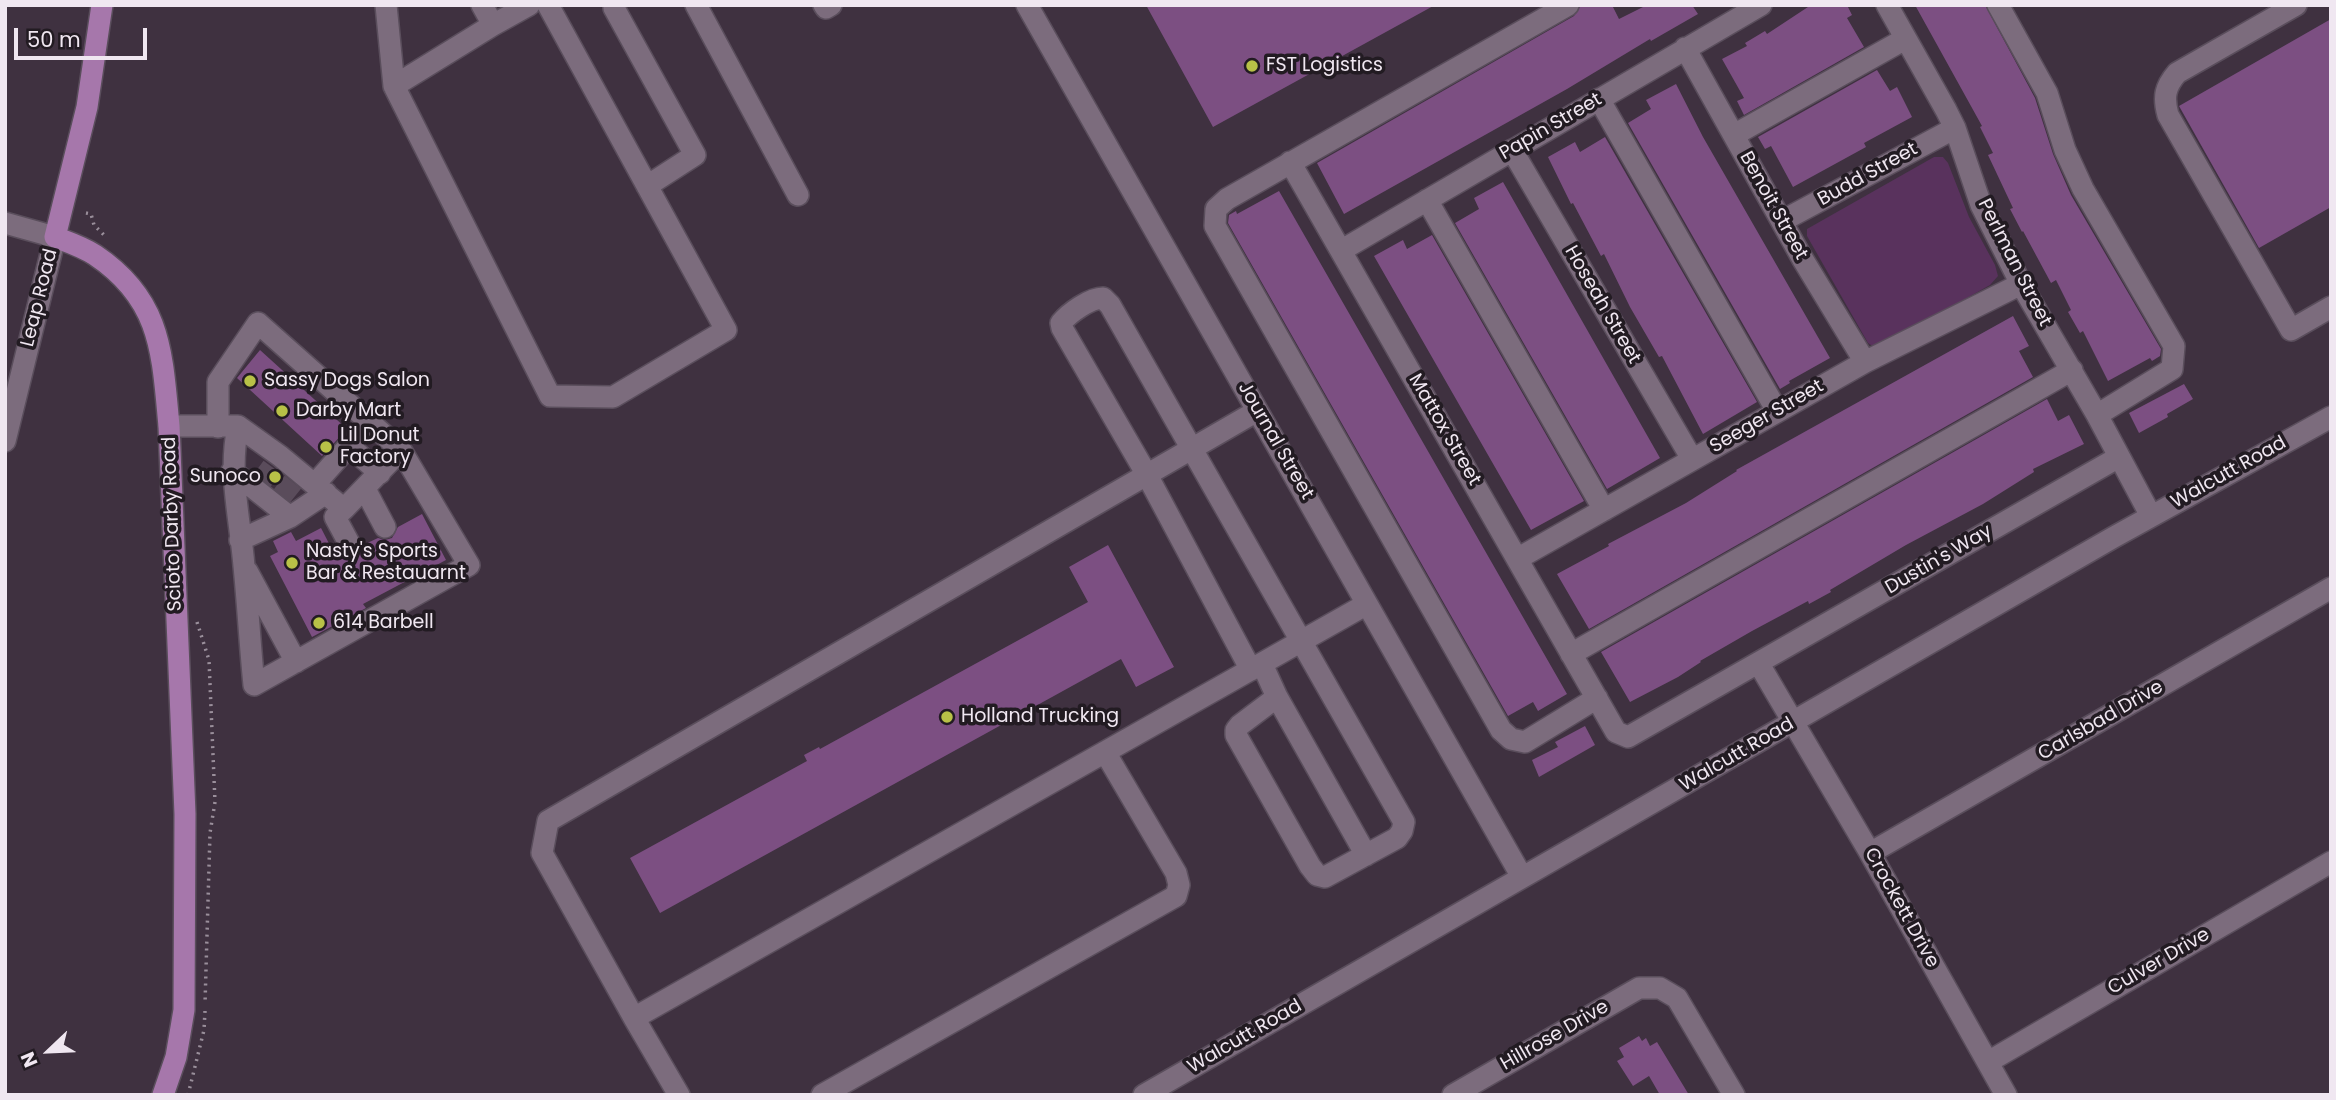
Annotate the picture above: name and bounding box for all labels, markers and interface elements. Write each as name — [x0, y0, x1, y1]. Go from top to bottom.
scale bar — [18, 14, 150, 58]
text: 50 m — [27, 25, 81, 54]
place label: FST Logistics — [1266, 55, 1383, 77]
marker: FST Logistics — [1244, 58, 1260, 74]
street label: Papin Street — [1496, 89, 1606, 165]
street label: Budd Street — [1814, 138, 1922, 212]
street label: Benoit Street — [1734, 148, 1812, 264]
street label: Perlman Street — [1972, 196, 2056, 330]
street label: Hoseah Street — [1559, 242, 1645, 368]
street label: Leap Road — [17, 247, 63, 349]
place label: Sassy Dogs Salon — [264, 370, 430, 392]
street label: Mattox Street — [1403, 370, 1485, 490]
marker: Sassy Dogs Salon — [242, 373, 258, 389]
street label: Seeger Street — [1706, 375, 1828, 459]
street label: Journal Street — [1232, 378, 1318, 504]
place label: Darby Mart — [296, 400, 401, 422]
marker: Darby Mart — [274, 403, 290, 419]
place label: Lil Donut Factory — [340, 425, 419, 469]
street label: Walcutt Road — [2167, 432, 2291, 514]
street label: Scioto Darby Road — [159, 436, 187, 612]
marker: Lil Donut Factory — [318, 439, 334, 455]
place label: Sunoco — [190, 466, 261, 488]
marker: Sunoco — [267, 469, 283, 485]
street label: Dustin's Way — [1882, 520, 1996, 600]
place label: Nasty's Sports Bar & Restauarnt — [306, 541, 466, 585]
marker: Nasty's Sports Bar & Restauarnt — [284, 555, 300, 571]
place label: 614 Barbell — [333, 612, 434, 634]
marker: 614 Barbell — [311, 615, 327, 631]
street label: Carlsbad Drive — [2034, 676, 2168, 766]
place label: Holland Trucking — [961, 706, 1119, 728]
marker: Holland Trucking — [939, 709, 955, 725]
street label: Walcutt Road — [1676, 713, 1798, 797]
street label: Crockett Drive — [1859, 844, 1943, 972]
street label: Culver Drive — [2104, 924, 2214, 1000]
street label: Walcutt Road — [1184, 995, 1306, 1079]
street label: Hillrose Drive — [1497, 996, 1613, 1076]
north arrow — [14, 1016, 84, 1086]
text: N — [14, 1048, 44, 1071]

